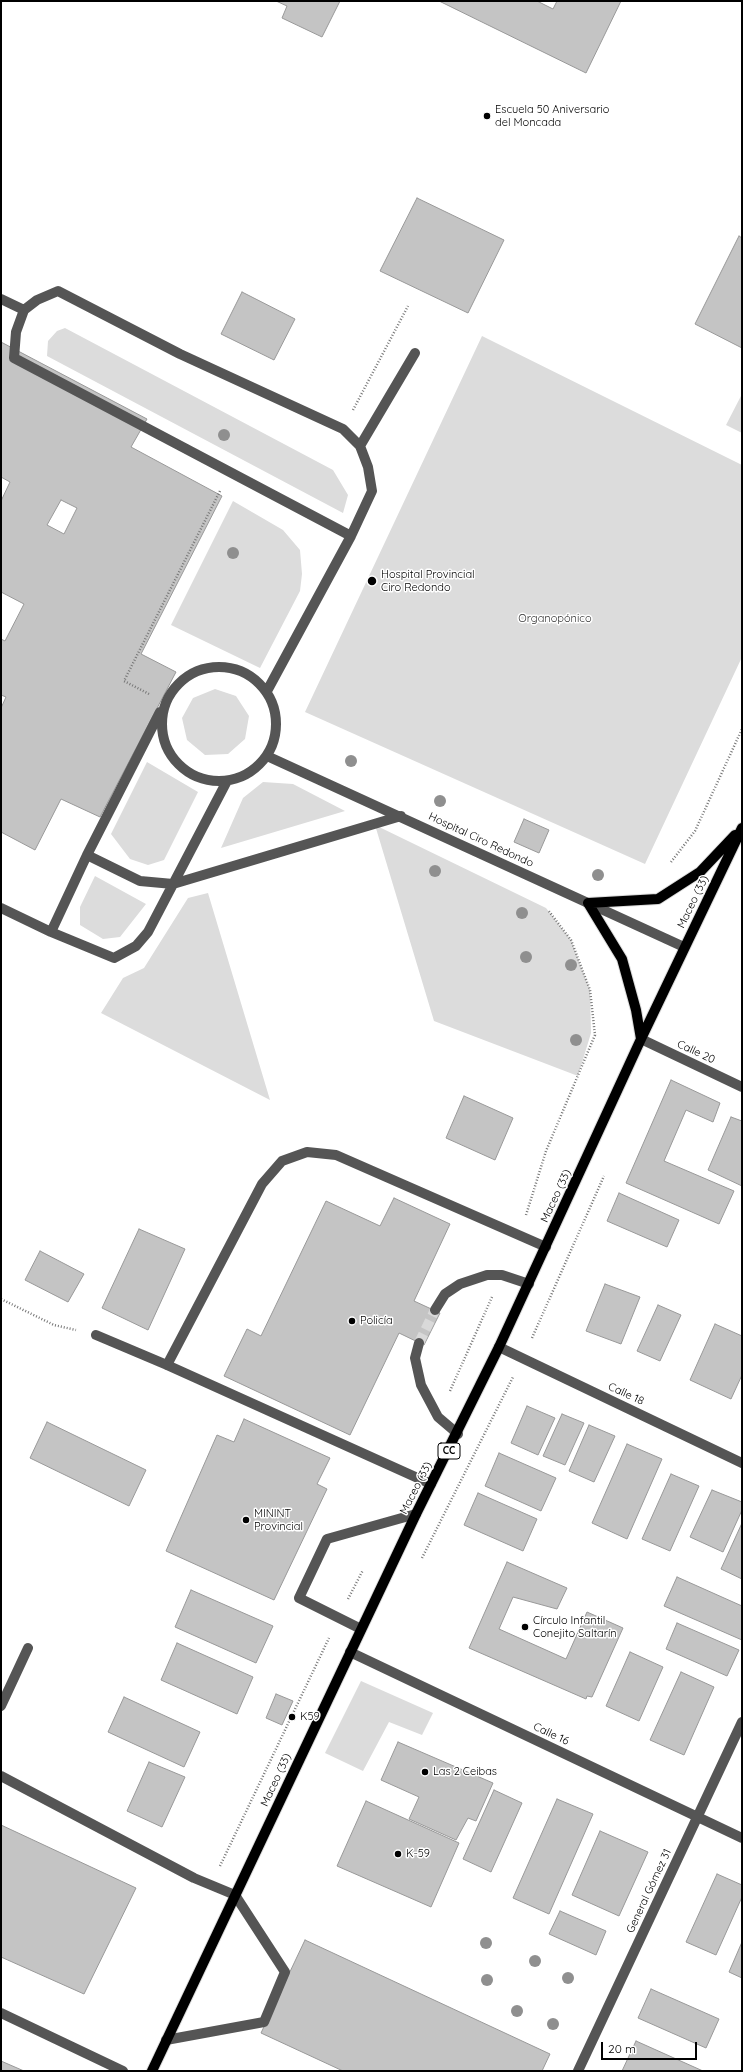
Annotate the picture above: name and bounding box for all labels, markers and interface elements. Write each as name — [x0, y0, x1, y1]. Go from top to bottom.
place label: Escuela 50 Aniversario del Moncada — [495, 103, 610, 129]
marker: Escuela 50 Aniversario del Moncada — [482, 111, 492, 121]
place label: Hospital Provincial Ciro Redondo — [381, 568, 475, 594]
marker: Hospital Provincial Ciro Redondo — [366, 575, 378, 587]
park label: Organopónico — [518, 612, 592, 626]
street label: Hospital Ciro Redondo — [426, 810, 536, 870]
street label: Maceo (33) — [675, 873, 711, 931]
street label: Calle 20 — [675, 1037, 717, 1067]
street label: Maceo (33) — [538, 1167, 574, 1225]
place label: Policía — [360, 1314, 393, 1328]
marker: Policía — [347, 1316, 357, 1326]
street label: Calle 18 — [606, 1380, 646, 1408]
road number: CC — [438, 1443, 460, 1459]
street label: Maceo (33) — [397, 1460, 435, 1516]
place label: MININT Provincial — [254, 1507, 303, 1533]
marker: MININT Provincial — [241, 1515, 251, 1525]
place label: Círculo Infantil Conejito Saltarín — [533, 1614, 617, 1640]
marker: Círculo Infantil Conejito Saltarín — [520, 1622, 530, 1632]
place label: K59 — [300, 1710, 320, 1724]
marker: K59 — [287, 1712, 297, 1722]
street label: Calle 16 — [531, 1720, 571, 1748]
street label: Maceo (33) — [258, 1751, 294, 1809]
place label: Las 2 Ceibas — [433, 1765, 497, 1779]
marker: Las 2 Ceibas — [420, 1767, 430, 1777]
place label: K-59 — [406, 1847, 430, 1861]
street label: General Gómez 31 — [624, 1847, 674, 1935]
marker: K-59 — [393, 1849, 403, 1859]
scale bar — [603, 2034, 699, 2060]
text: 20 m — [608, 2041, 636, 2056]

